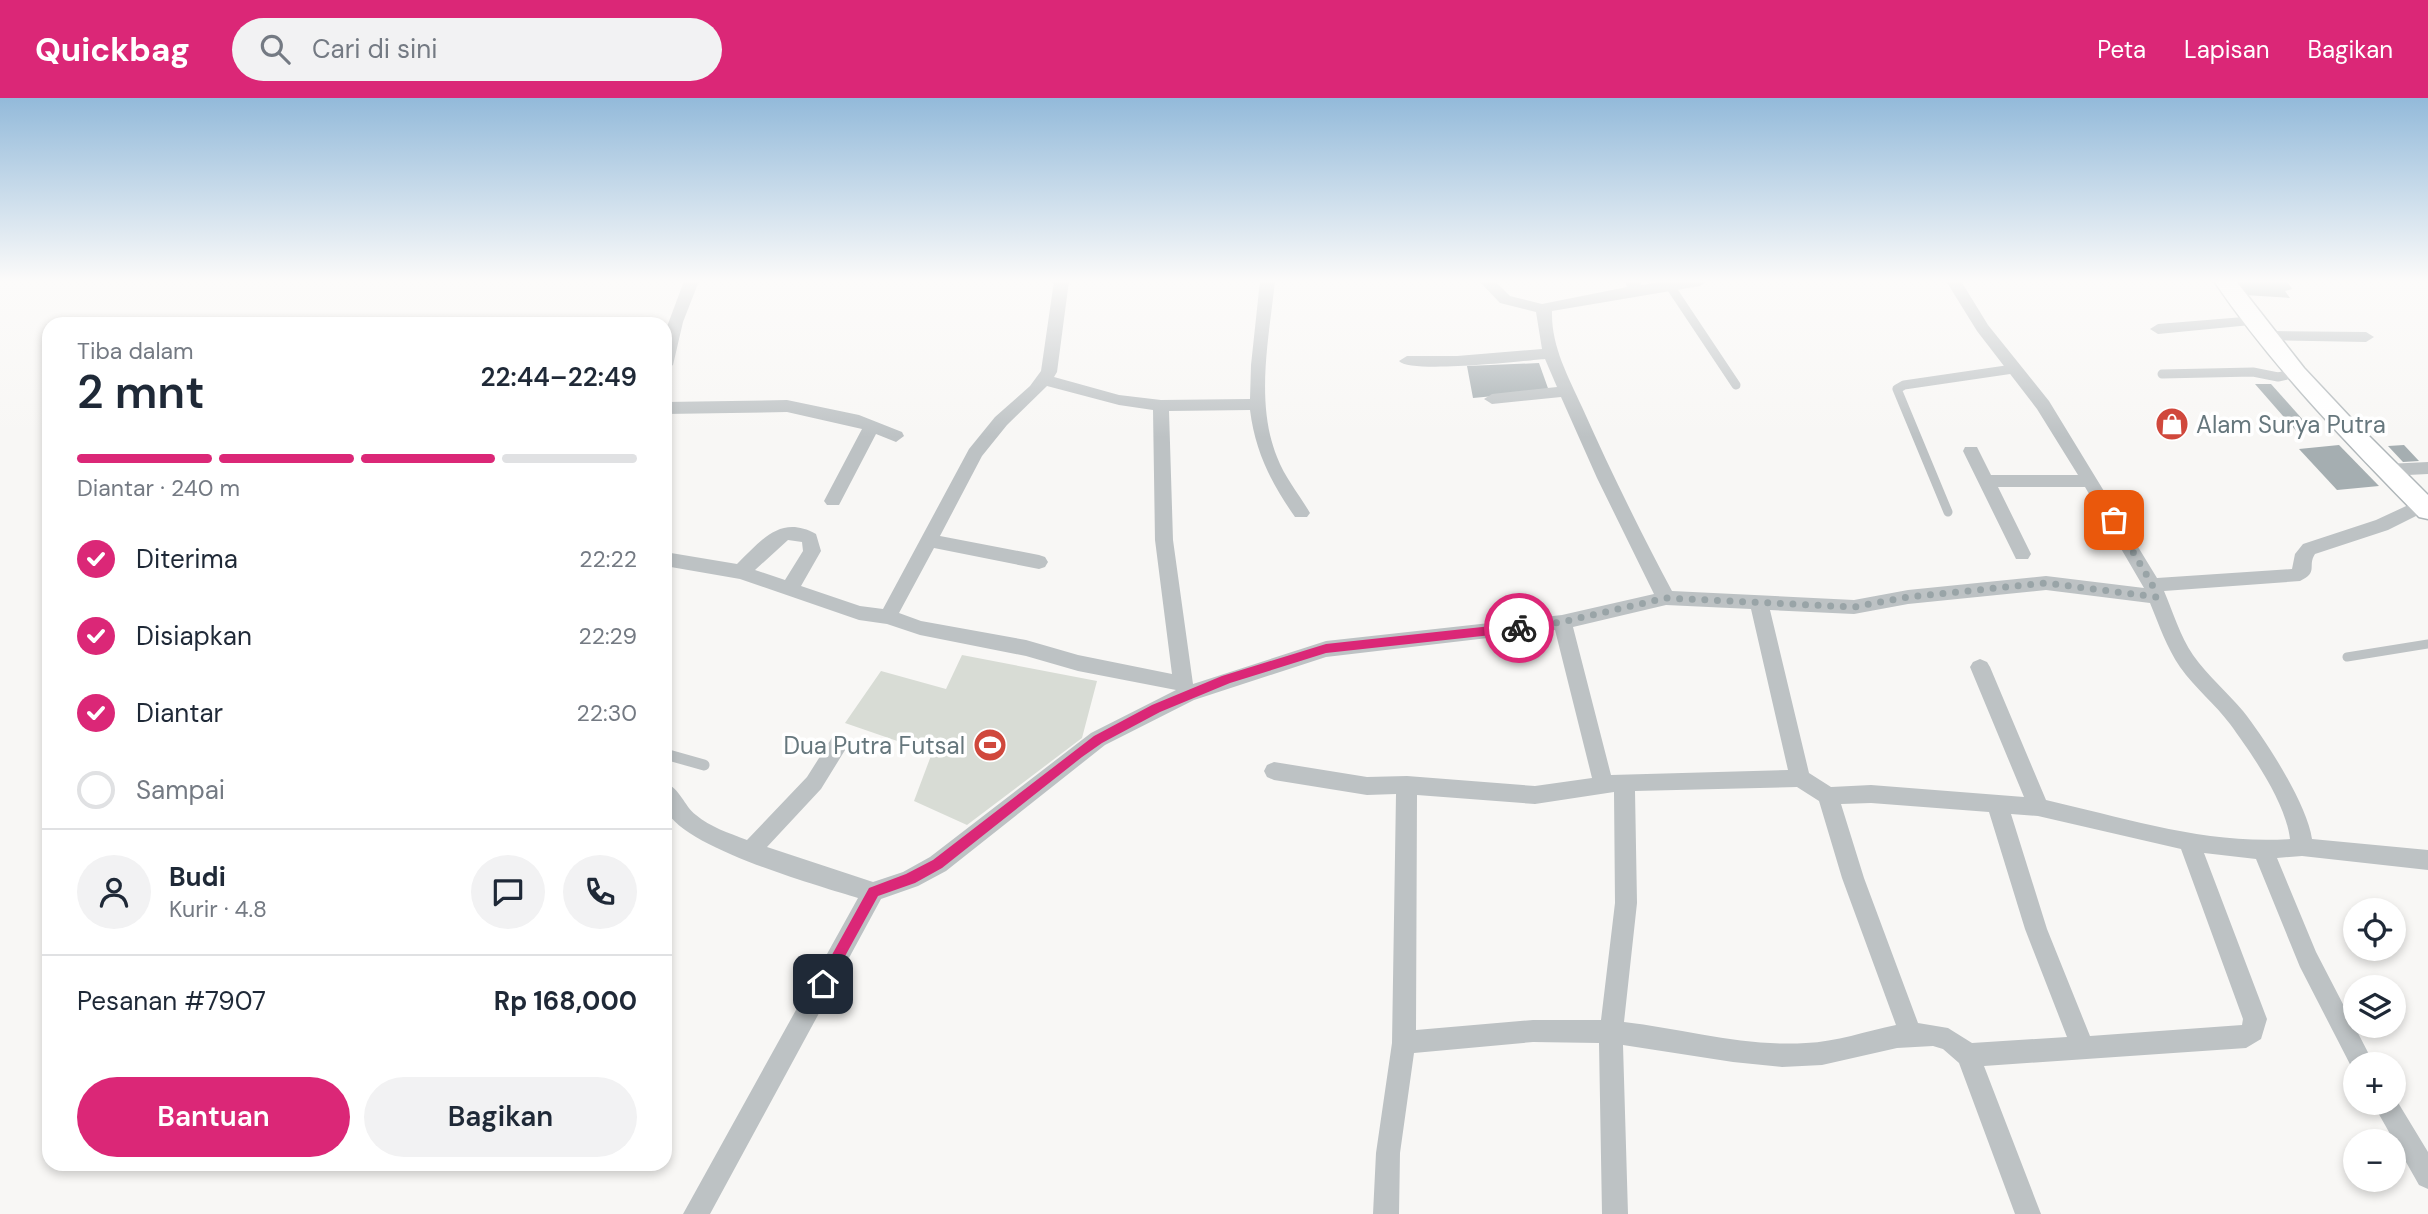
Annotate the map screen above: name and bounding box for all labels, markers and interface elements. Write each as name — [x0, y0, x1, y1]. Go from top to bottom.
search box — [232, 18, 722, 81]
text: Quickbag — [35, 28, 190, 71]
icon: search — [256, 30, 294, 68]
text: Cari di sini — [312, 32, 437, 66]
text: Peta — [2097, 34, 2146, 65]
text: Lapisan — [2184, 34, 2269, 65]
text: Bagikan — [2307, 34, 2393, 65]
text: Tiba dalam — [77, 336, 194, 366]
text: 22:44–22:49 — [480, 360, 637, 394]
text: 2 mnt — [77, 362, 205, 422]
shop icon: Alam Surya Putra — [2153, 405, 2191, 443]
place label: Alam Surya Putra — [2196, 409, 2386, 440]
text: Diantar · 240 m — [77, 473, 240, 503]
pin — [2084, 490, 2144, 550]
icon: bag — [2095, 501, 2133, 539]
icon: check — [77, 540, 115, 578]
text: Diterima — [136, 542, 238, 576]
text: 22:22 — [579, 544, 637, 574]
courier — [1484, 593, 1554, 663]
icon: bike — [1500, 609, 1538, 647]
icon: check — [77, 617, 115, 655]
text: Disiapkan — [136, 619, 252, 653]
text: 22:29 — [578, 621, 637, 651]
icon: check — [77, 694, 115, 732]
text: Diantar — [136, 696, 223, 730]
text: 22:30 — [577, 698, 637, 728]
sports icon: Dua Putra Futsal — [971, 726, 1009, 764]
place label: Dua Putra Futsal — [783, 730, 965, 761]
text: Sampai — [136, 773, 225, 807]
button: person — [77, 855, 151, 929]
button: chat — [471, 855, 545, 929]
button: phone — [563, 855, 637, 929]
text: Budi — [169, 860, 226, 894]
text: Kurir · 4.8 — [169, 894, 267, 924]
map controls — [2343, 898, 2406, 1192]
button: locate — [2343, 898, 2406, 961]
pin — [793, 954, 853, 1014]
icon: home — [804, 965, 842, 1003]
button: layers — [2343, 975, 2406, 1038]
text: Pesanan #7907 — [77, 984, 266, 1018]
text: Rp 168,000 — [494, 984, 637, 1018]
button: + — [2343, 1052, 2406, 1115]
button: Bantuan — [77, 1077, 350, 1157]
button: Bagikan — [364, 1077, 637, 1157]
button: − — [2343, 1129, 2406, 1192]

